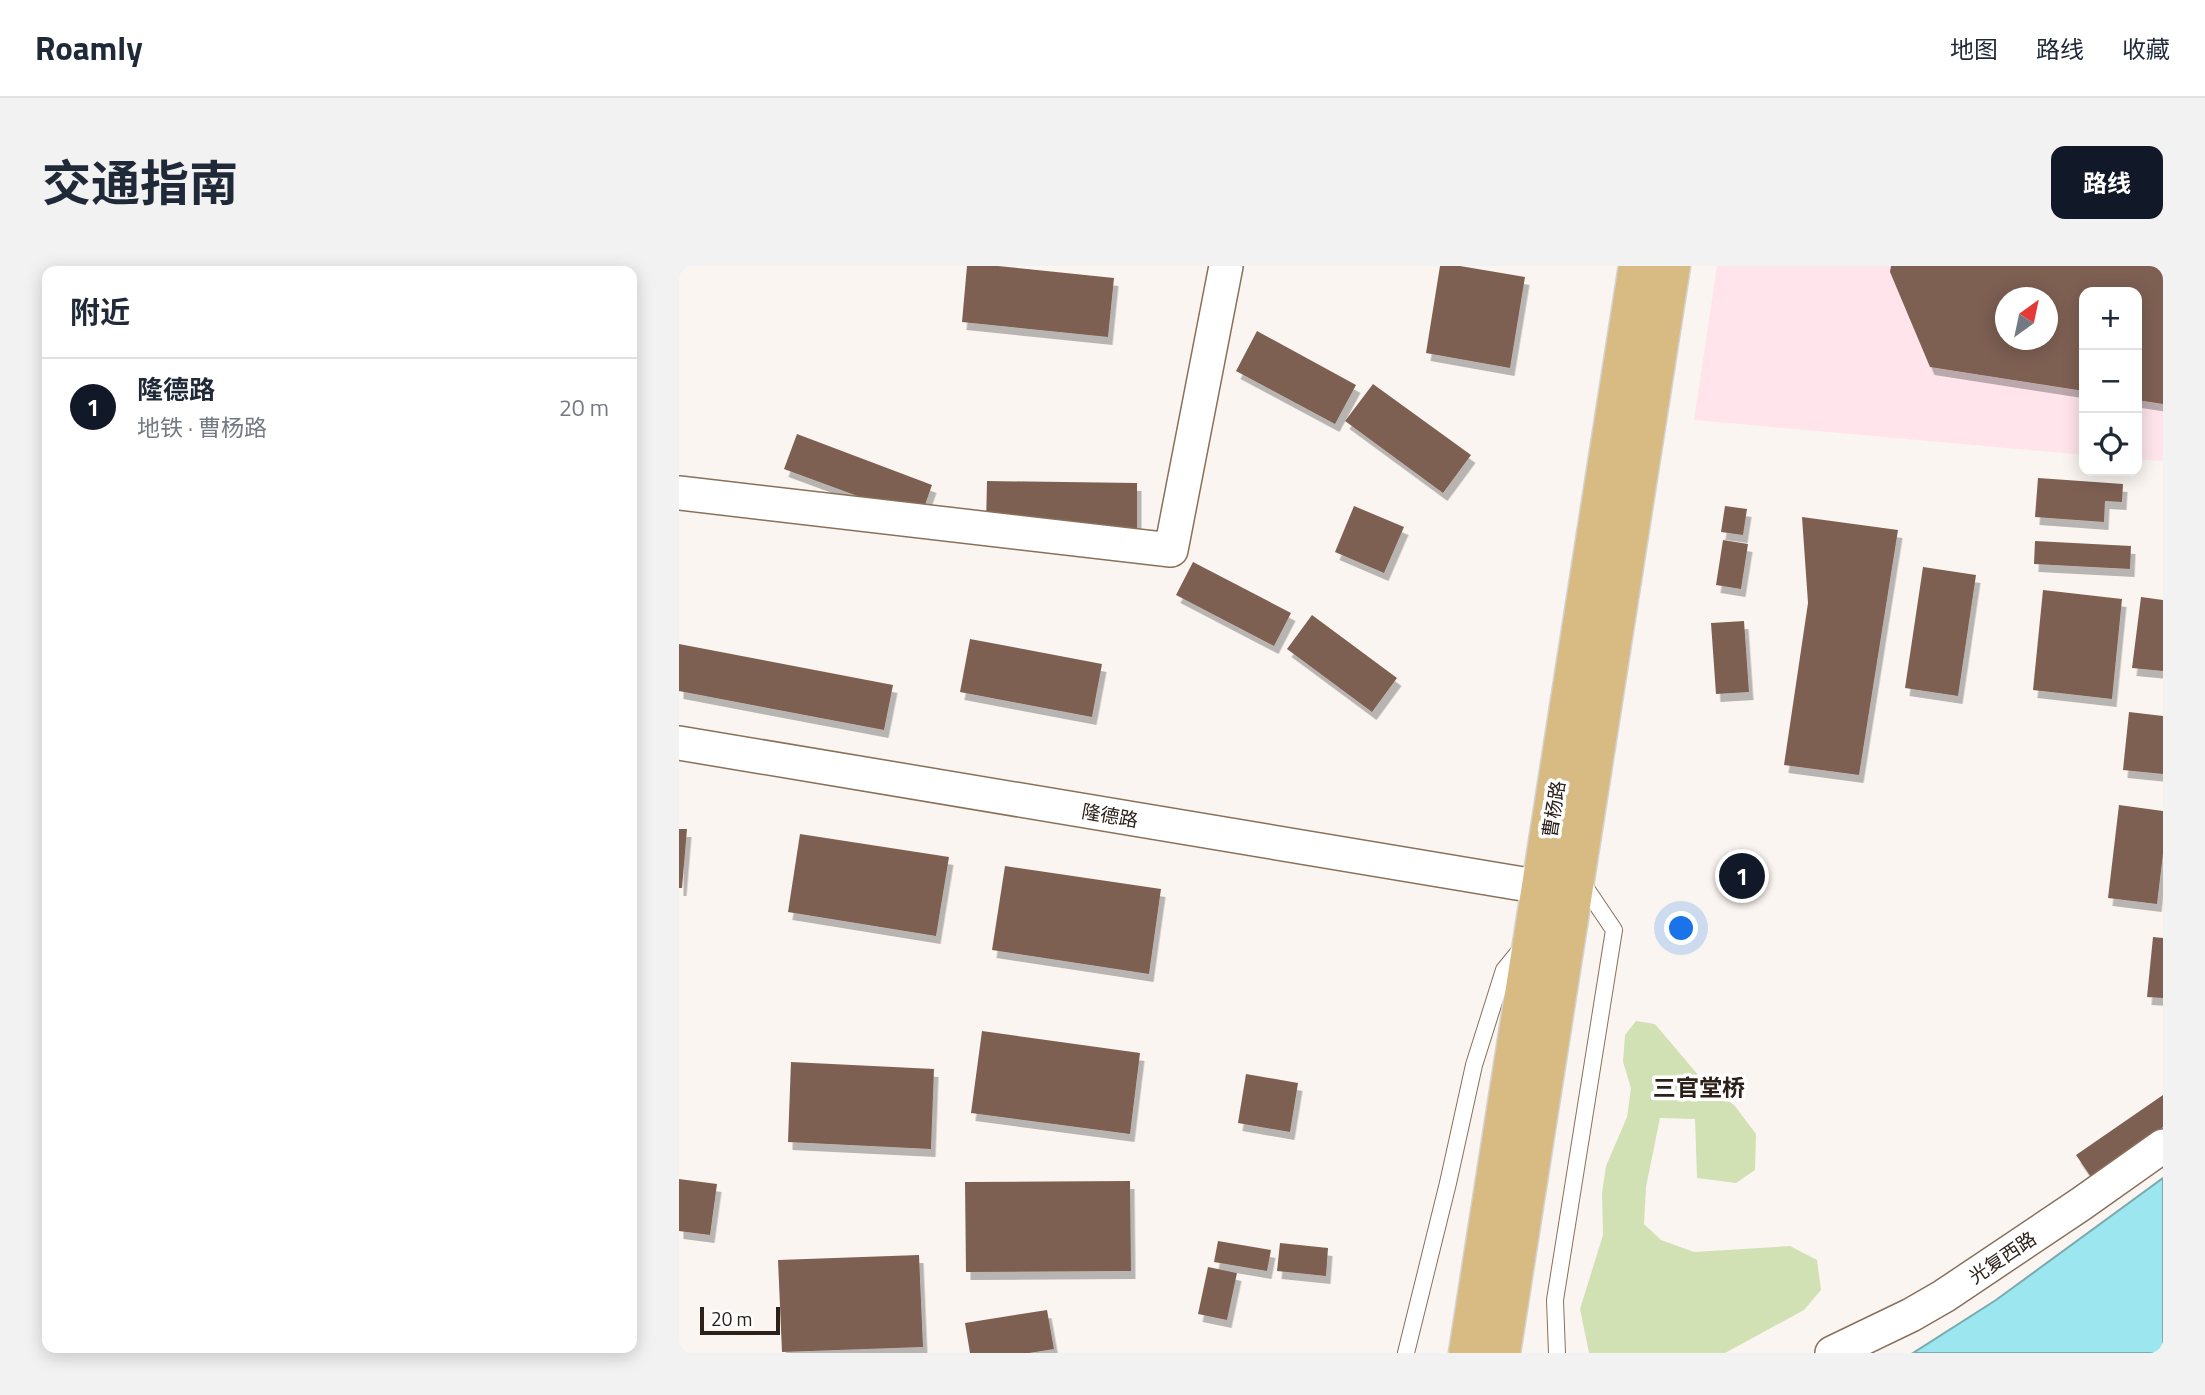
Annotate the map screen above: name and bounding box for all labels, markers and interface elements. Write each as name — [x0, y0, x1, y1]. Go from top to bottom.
text: Roamly — [35, 23, 143, 73]
text: 地图 — [1950, 31, 1998, 67]
text: 路线 — [2036, 31, 2084, 67]
text: 收藏 — [2122, 31, 2170, 67]
text: 交通指南 — [42, 145, 238, 220]
button: 路线 — [2051, 146, 2163, 219]
north arrow — [1995, 287, 2058, 350]
map controls — [2079, 287, 2142, 476]
button: + — [2079, 287, 2142, 350]
text: 附近 — [70, 289, 130, 335]
button: − — [2079, 350, 2142, 413]
text: 隆德路 — [137, 370, 215, 409]
text: 1 — [87, 390, 99, 425]
text: 20 m — [559, 390, 609, 425]
text: 地铁 · 曹杨路 — [137, 410, 267, 445]
button: locate — [2079, 413, 2142, 476]
street label: 曹杨路 — [1534, 779, 1572, 839]
street label: 隆德路 — [1079, 796, 1141, 834]
pin: 1 — [1719, 850, 1765, 902]
your location — [1664, 911, 1698, 945]
district label: 三官堂桥 — [1653, 1070, 1745, 1105]
street label: 光复西路 — [1962, 1224, 2042, 1290]
scale bar — [700, 1304, 781, 1336]
text: 20 m — [711, 1304, 752, 1333]

